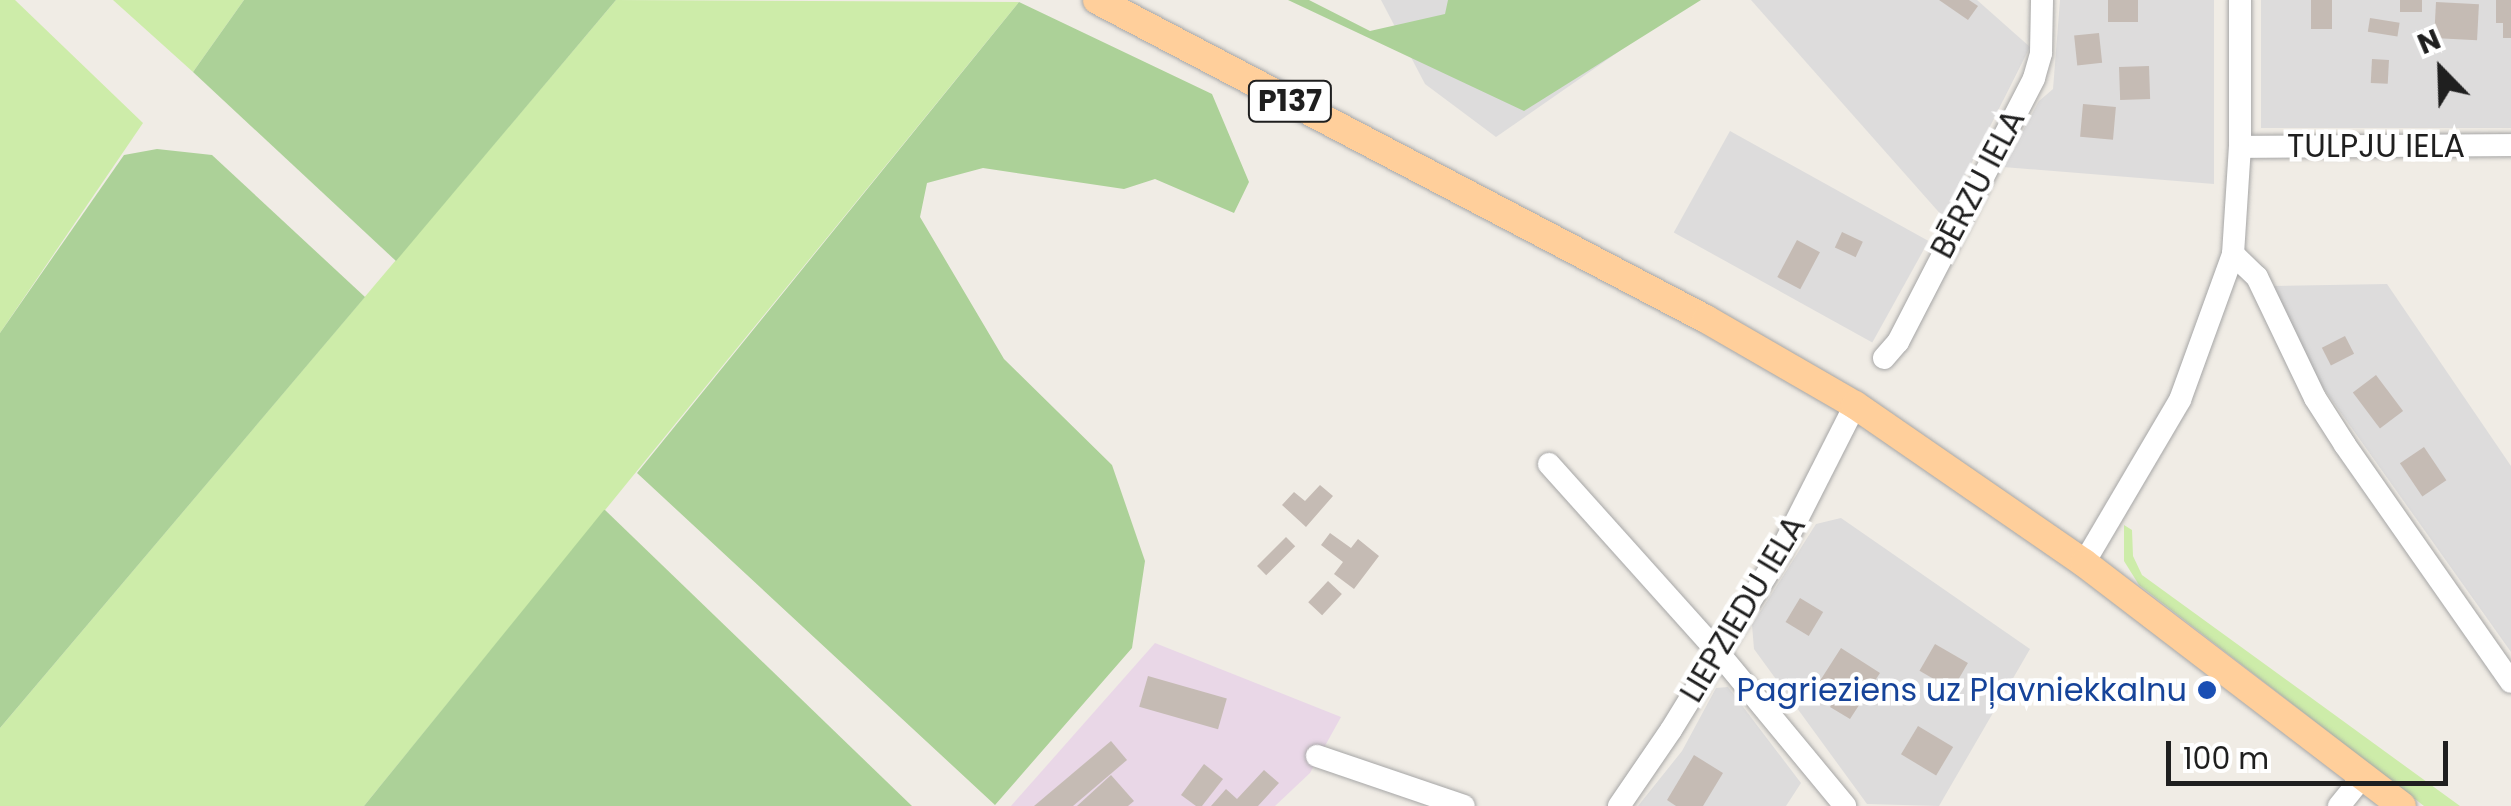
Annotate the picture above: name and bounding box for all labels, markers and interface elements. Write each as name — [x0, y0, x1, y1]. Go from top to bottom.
north arrow — [2391, 20, 2491, 120]
text: N — [2412, 20, 2446, 64]
road number: P137 — [1248, 76, 1332, 126]
street label: BĒRZU IELA — [1923, 103, 2033, 265]
street label: TULPJU IELA — [2287, 127, 2465, 165]
street label: LIEPZIEDU IELA — [1672, 509, 1814, 709]
place label: Pagrieziens uz Pļavniekkalnu — [1736, 671, 2187, 709]
marker: Pagrieziens uz Pļavniekkalnu — [2196, 679, 2218, 701]
scale bar — [2171, 721, 2454, 783]
text: 100 m — [2183, 737, 2269, 780]

